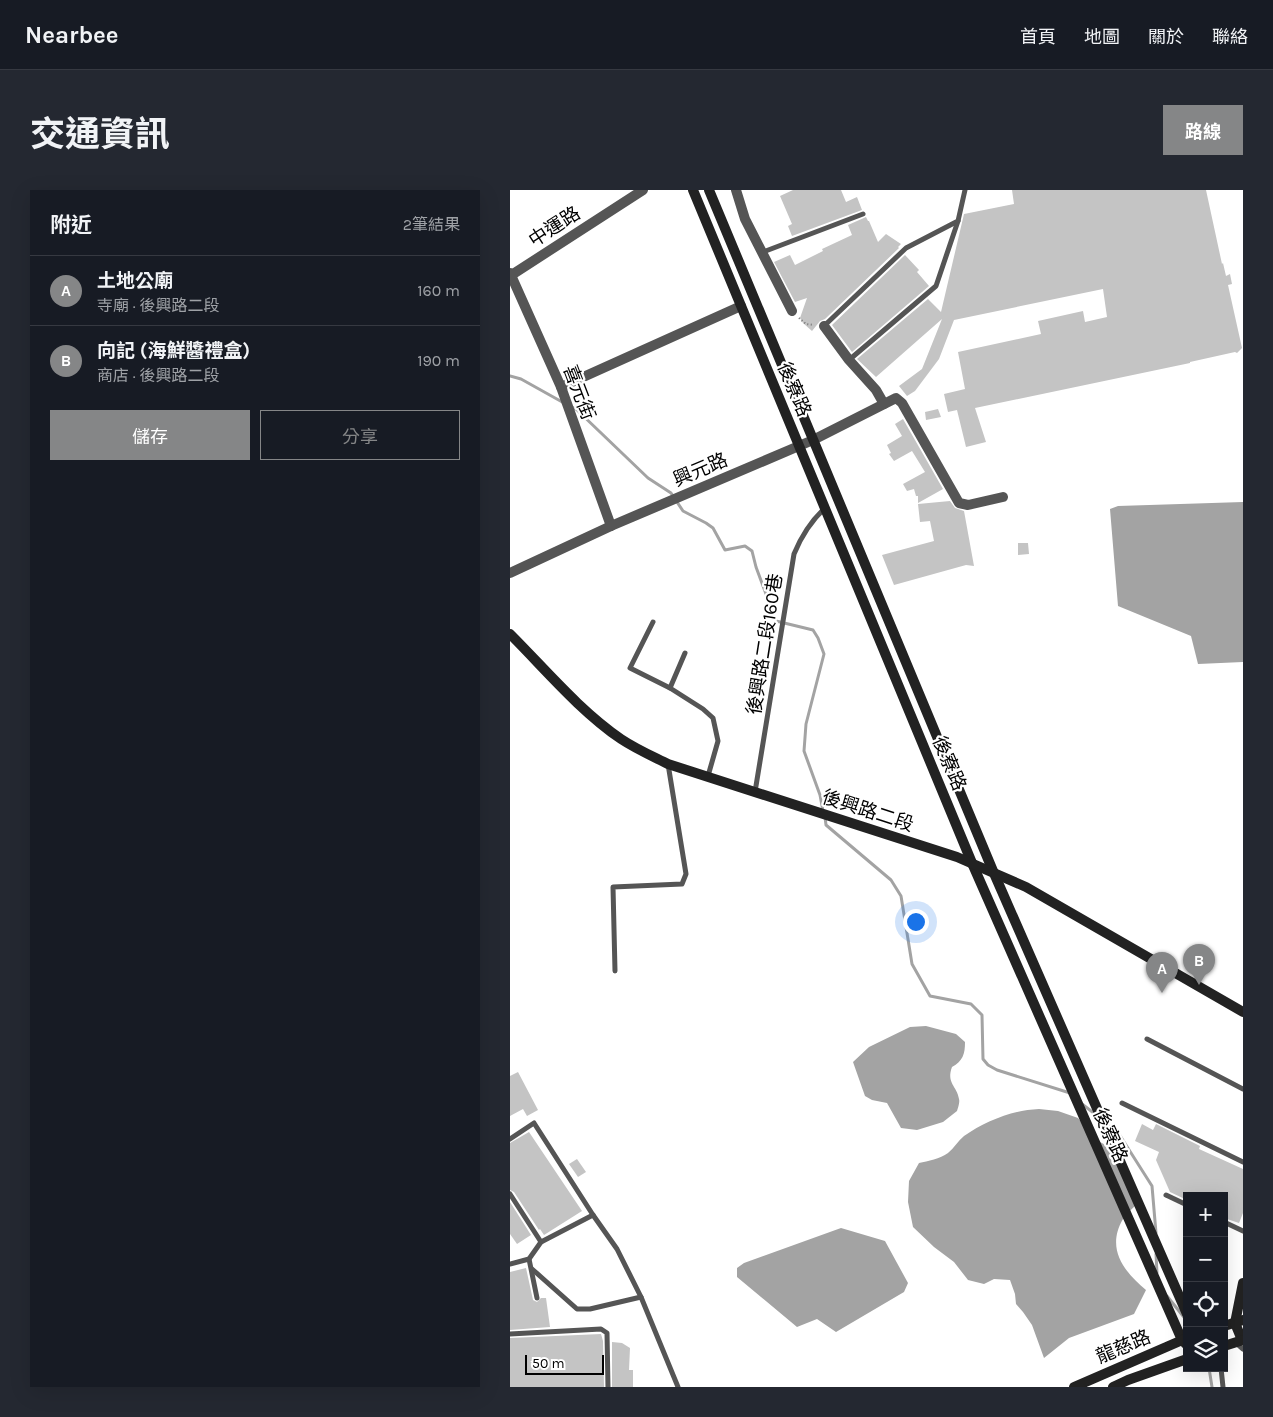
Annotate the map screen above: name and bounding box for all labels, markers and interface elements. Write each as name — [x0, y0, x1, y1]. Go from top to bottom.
text: Nearbee — [25, 21, 119, 49]
text: 首頁 — [1020, 26, 1056, 48]
text: 地圖 — [1084, 26, 1120, 48]
text: 關於 — [1148, 26, 1184, 48]
text: 聯絡 — [1212, 26, 1248, 48]
button: 路線 — [1163, 105, 1243, 155]
text: 交通資訊 — [30, 114, 170, 155]
street label: 中運路 — [525, 202, 584, 252]
text: 附近 — [50, 213, 92, 237]
text: 2筆結果 — [403, 215, 460, 234]
text: 土地公廟 — [97, 270, 173, 292]
text: A — [61, 281, 71, 300]
text: 160 m — [417, 281, 460, 300]
text: 寺廟 · 後興路二段 — [97, 296, 219, 315]
text: 向記 (海鮮醬禮盒) — [97, 340, 250, 362]
text: B — [61, 351, 71, 370]
text: 190 m — [417, 351, 460, 370]
street label: 後寮路 — [773, 359, 815, 420]
street label: 喜元街 — [559, 362, 600, 423]
text: 商店 · 後興路二段 — [97, 366, 219, 385]
button: 儲存 — [50, 410, 250, 460]
button: 分享 — [260, 410, 460, 460]
street label: 興元路 — [670, 449, 731, 491]
street label: 後興路二段160巷 — [743, 572, 787, 716]
street label: 後寮路 — [928, 733, 970, 794]
street label: 後興路二段 — [819, 786, 916, 836]
your location — [903, 909, 929, 935]
pin: B — [1183, 944, 1215, 985]
pin: A — [1146, 952, 1178, 993]
street label: 後寮路 — [1088, 1105, 1132, 1166]
map controls — [1183, 1192, 1228, 1372]
button: + — [1183, 1192, 1228, 1237]
button: − — [1183, 1237, 1228, 1282]
button: locate — [1183, 1282, 1228, 1327]
street label: 龍慈路 — [1093, 1326, 1154, 1368]
button: layers — [1183, 1327, 1228, 1372]
scale bar — [525, 1352, 604, 1375]
text: 50 m — [532, 1355, 565, 1372]

